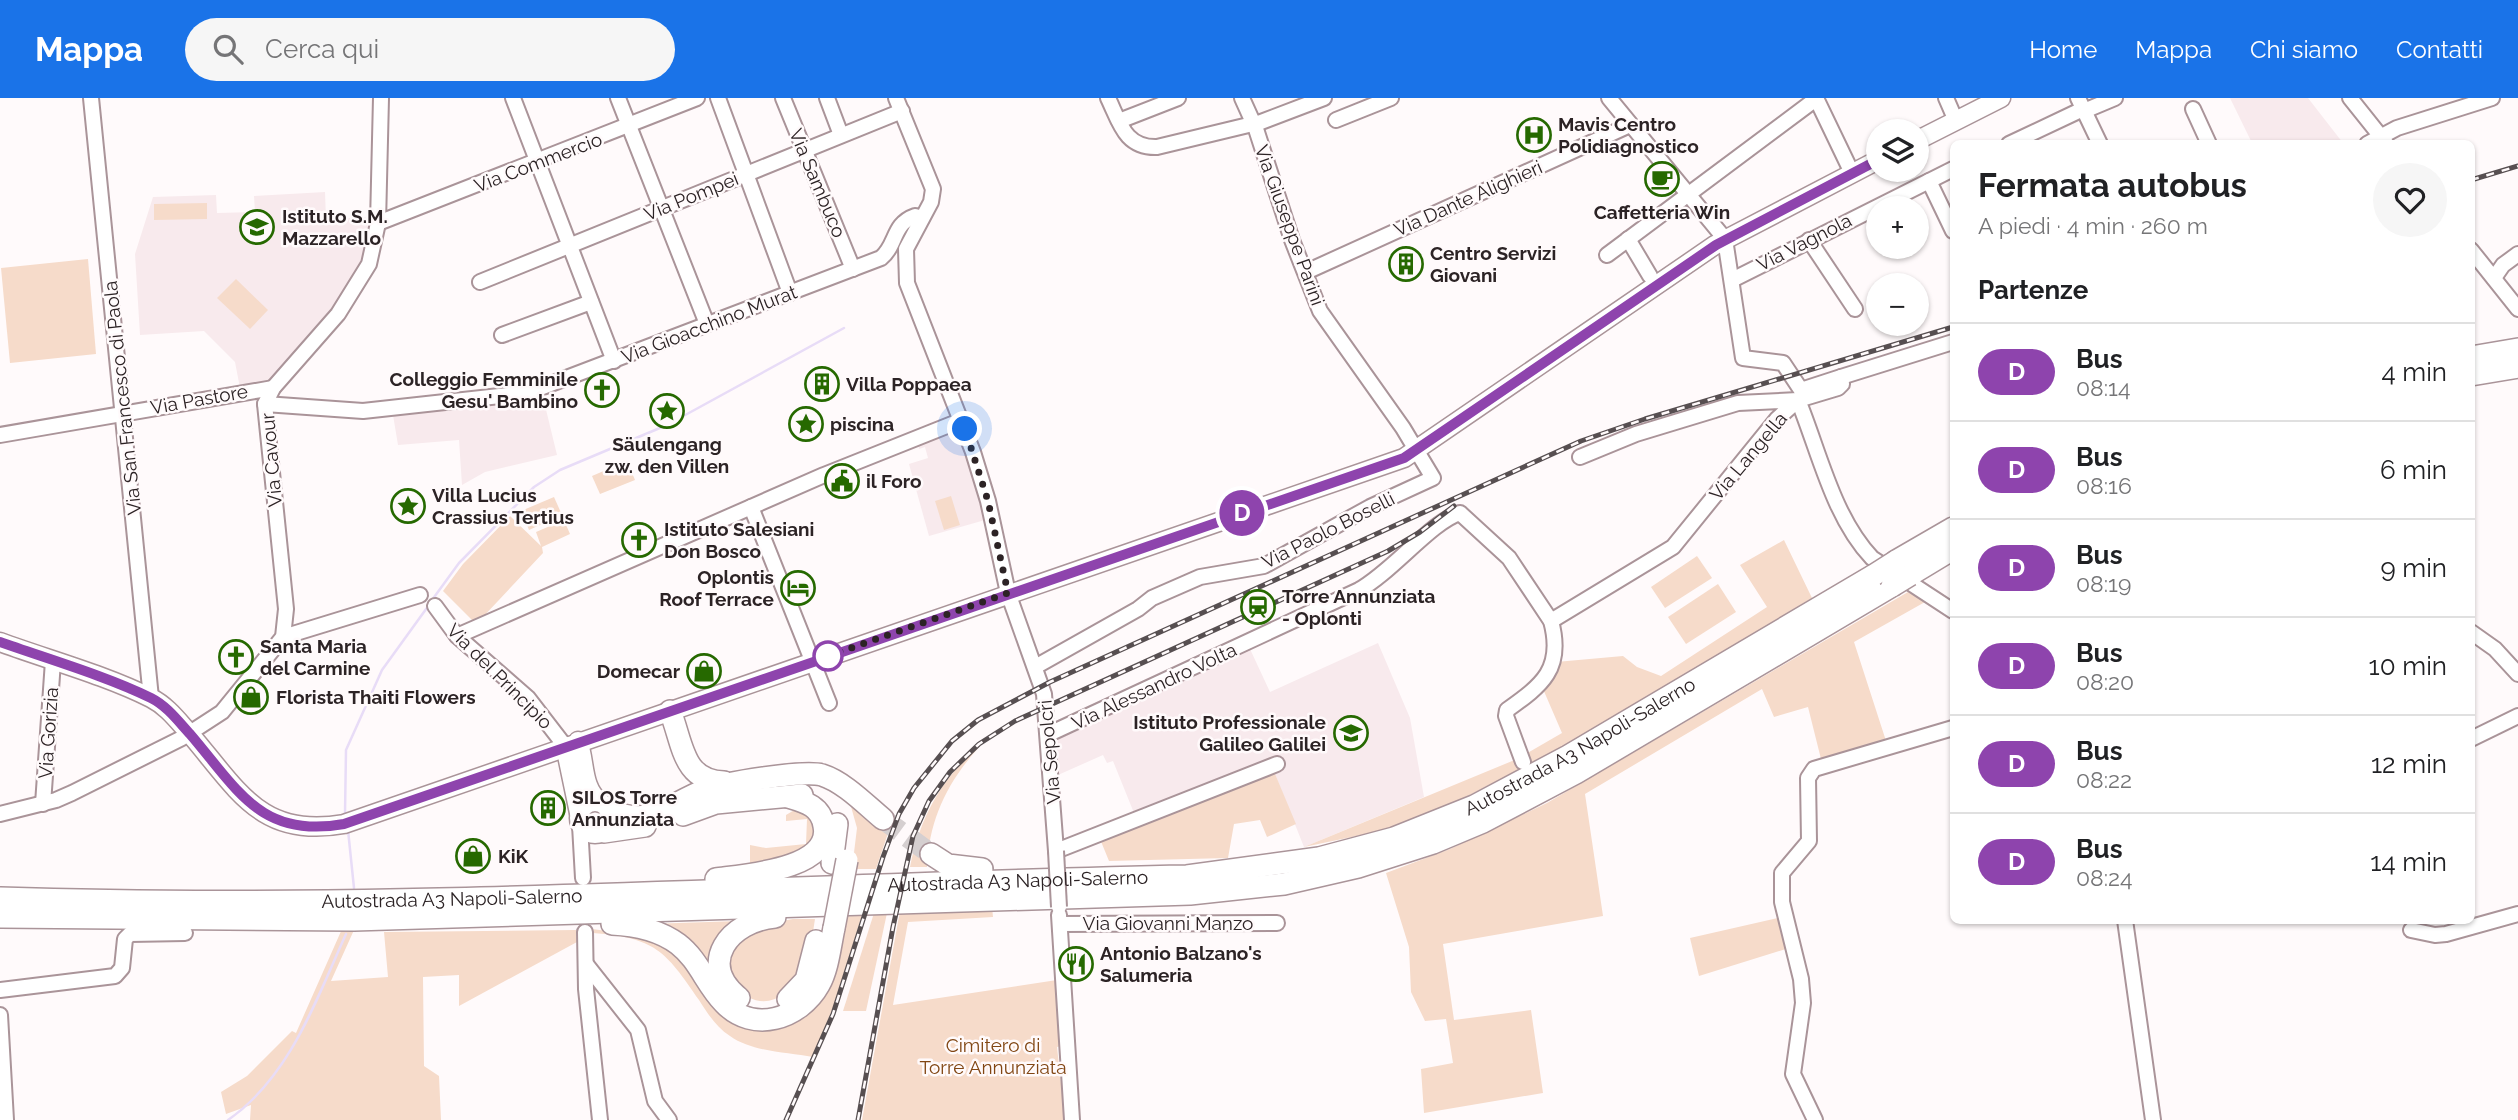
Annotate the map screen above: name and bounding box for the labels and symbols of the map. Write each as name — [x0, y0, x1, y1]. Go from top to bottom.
place label: Mavis Centro Polidiagnostico — [1558, 113, 1699, 157]
hospital icon: Mavis Centro Polidiagnostico — [1515, 116, 1553, 154]
street label: Via Sambuco — [785, 125, 851, 241]
street label: Via Commercio — [471, 128, 605, 196]
street label: Via Giuseppe Parini — [1251, 142, 1329, 308]
street label: Via Dante Alighieri — [1391, 155, 1545, 241]
cafe icon: Caffetteria Win — [1643, 160, 1681, 198]
street label: Via Pompei — [641, 167, 741, 225]
place label: Caffetteria Win — [1594, 201, 1730, 223]
place label: Istituto S.M. Mazzarello — [282, 205, 388, 249]
school or university icon: Istituto S.M. Mazzarello — [238, 208, 276, 246]
street label: Via Vagnola — [1753, 209, 1855, 275]
place label: Centro Servizi Giovani — [1430, 242, 1556, 286]
building icon: Centro Servizi Giovani — [1387, 245, 1425, 283]
street label: Via San Francesco di Paola — [99, 280, 145, 516]
street label: Via Gioacchino Murat — [618, 280, 800, 368]
building icon: Villa Poppaea — [803, 365, 841, 403]
place label: Colleggio Femminile Gesu' Bambino — [389, 368, 578, 412]
church icon: Colleggio Femminile Gesu' Bambino — [583, 371, 621, 409]
place label: Villa Poppaea — [846, 373, 972, 395]
street label: Via Pastore — [149, 380, 249, 418]
place icon: Säulengang zw. den Villen — [648, 392, 686, 430]
place icon: piscina — [787, 405, 825, 443]
street label: Via Langella — [1705, 407, 1791, 505]
your location — [947, 411, 982, 446]
street label: Via Cavour — [256, 412, 286, 508]
place label: piscina — [830, 413, 894, 435]
place label: Säulengang zw. den Villen — [605, 433, 729, 477]
public building icon: il Foro — [823, 462, 861, 500]
place label: il Foro — [866, 470, 922, 492]
place label: Villa Lucius Crassius Tertius — [432, 484, 574, 528]
place icon: Villa Lucius Crassius Tertius — [389, 487, 427, 525]
street label: Via Paolo Boselli — [1258, 487, 1398, 573]
line badge: D — [1219, 490, 1265, 536]
place label: Istituto Salesiani Don Bosco — [664, 518, 814, 562]
church icon: Istituto Salesiani Don Bosco — [620, 521, 658, 559]
place label: Oplontis Roof Terrace — [659, 566, 774, 610]
hotel icon: Oplontis Roof Terrace — [779, 569, 817, 607]
place label: Torre Annunziata - Oplonti — [1282, 585, 1436, 629]
station icon: Torre Annunziata - Oplonti — [1239, 588, 1277, 626]
street label: Via del Principio — [443, 619, 557, 733]
place label: Santa Maria del Carmine — [260, 635, 370, 679]
church icon: Santa Maria del Carmine — [217, 638, 255, 676]
street label: Via Alessandro Volta — [1068, 638, 1240, 734]
unlabelled marker — [813, 641, 843, 671]
shop icon: Domecar — [685, 652, 723, 690]
place label: Domecar — [597, 660, 681, 682]
street label: Autostrada A3 Napoli-Salerno — [1462, 672, 1699, 820]
shop icon: Florista Thaiti Flowers — [232, 678, 270, 716]
street label: Via Gorizia — [34, 686, 62, 780]
place label: Florista Thaiti Flowers — [276, 686, 476, 708]
street label: Via Sepolcri — [1033, 699, 1065, 805]
place label: Istituto Professionale Galileo Galilei — [1133, 711, 1326, 755]
school or university icon: Istituto Professionale Galileo Galilei — [1332, 714, 1370, 752]
place label: SILOS Torre Annunziata — [572, 786, 677, 830]
building icon: SILOS Torre Annunziata — [529, 789, 567, 827]
shop icon: KiK — [454, 837, 492, 875]
place label: KiK — [498, 845, 529, 867]
street label: Autostrada A3 Napoli-Salerno — [887, 866, 1148, 896]
street label: Autostrada A3 Napoli-Salerno — [321, 884, 583, 912]
street label: Via Giovanni Manzo — [1083, 912, 1253, 934]
place label: Antonio Balzano's Salumeria — [1100, 942, 1262, 986]
restaurant icon: Antonio Balzano's Salumeria — [1057, 945, 1095, 983]
park label: Cimitero di Torre Annunziata — [919, 1034, 1067, 1078]

